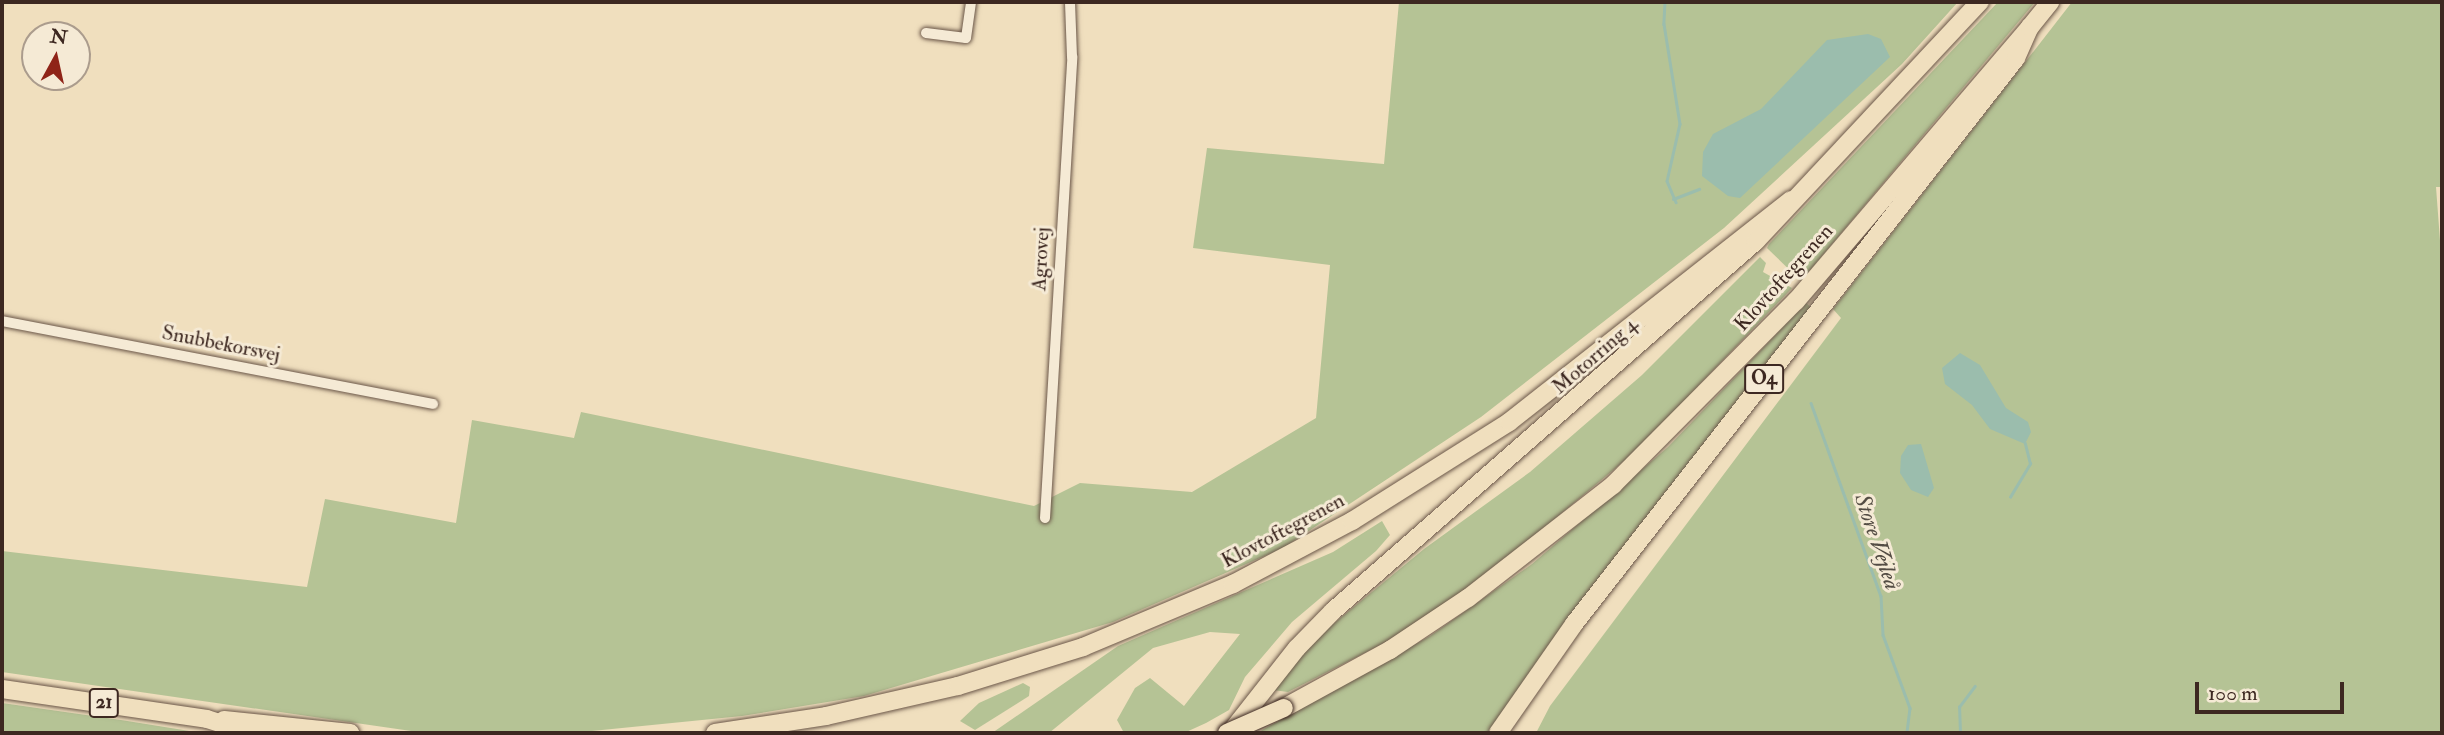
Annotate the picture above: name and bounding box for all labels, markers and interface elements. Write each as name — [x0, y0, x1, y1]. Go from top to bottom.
north arrow — [21, 21, 91, 91]
text: N — [49, 24, 69, 50]
street label: Klovtoftegrenen — [1729, 219, 1839, 337]
street label: Agrovej — [1027, 226, 1055, 292]
street label: Motorring 4 — [1547, 312, 1643, 400]
street label: Snubbekorsvej — [160, 320, 282, 368]
road number: O4 — [1743, 364, 1785, 394]
street label: Klovtoftegrenen — [1217, 488, 1349, 574]
water label: Store Vejleå — [1848, 490, 1906, 594]
scale bar — [2199, 668, 2348, 712]
text: 100 m — [2208, 680, 2258, 707]
road number: 21 — [88, 688, 120, 718]

